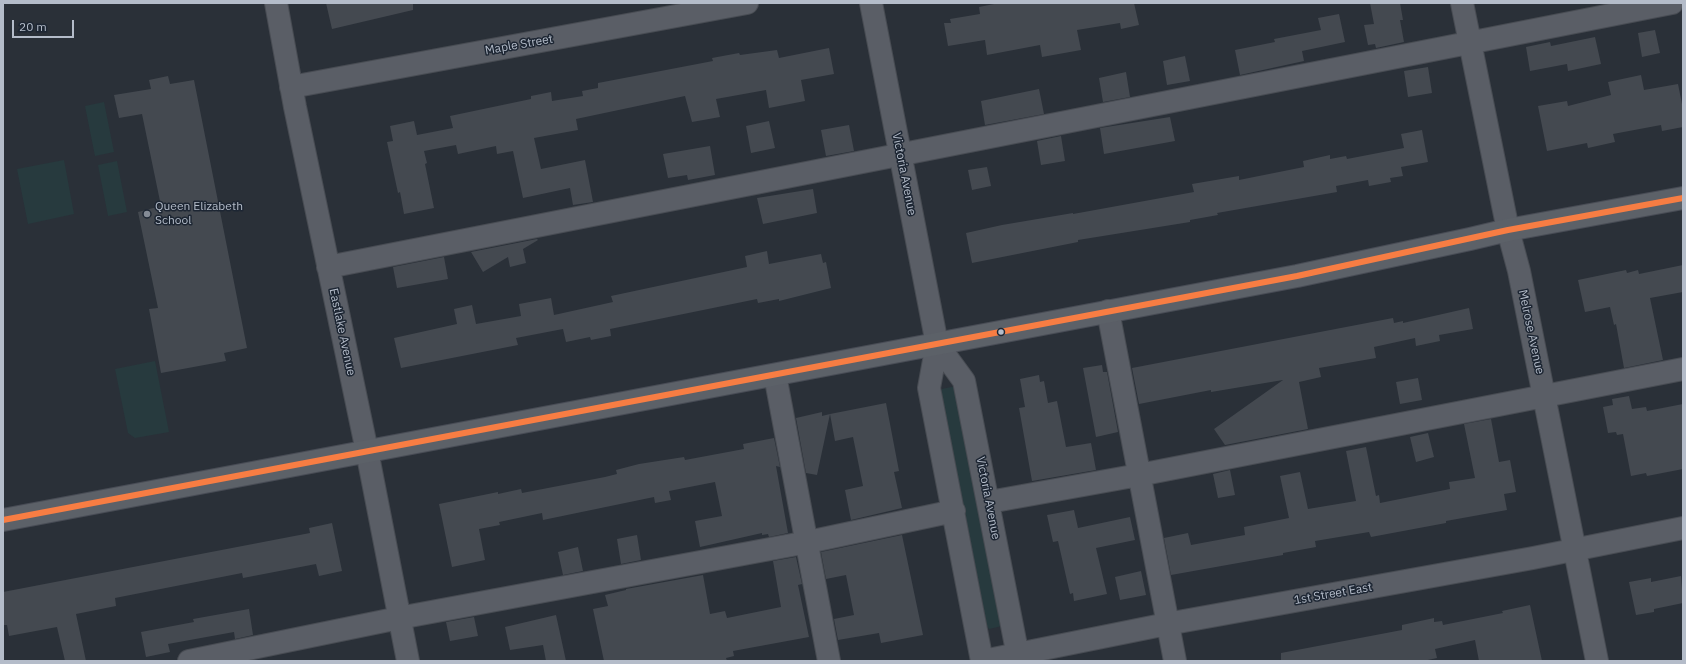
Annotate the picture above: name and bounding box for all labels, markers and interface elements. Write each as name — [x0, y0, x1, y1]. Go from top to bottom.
scale bar — [14, 12, 76, 38]
text: 20 m — [19, 19, 47, 34]
street label: Maple Street — [484, 32, 554, 58]
street label: Victoria Avenue — [889, 131, 919, 217]
place label: Queen Elizabeth School — [155, 200, 243, 228]
marker: Queen Elizabeth School — [142, 209, 152, 219]
street label: Eastlake Avenue — [326, 287, 358, 377]
street label: Melrose Avenue — [1515, 288, 1547, 376]
unlabelled marker — [996, 327, 1006, 337]
street label: Victoria Avenue — [973, 455, 1003, 541]
street label: 1st Street East — [1293, 580, 1373, 608]

